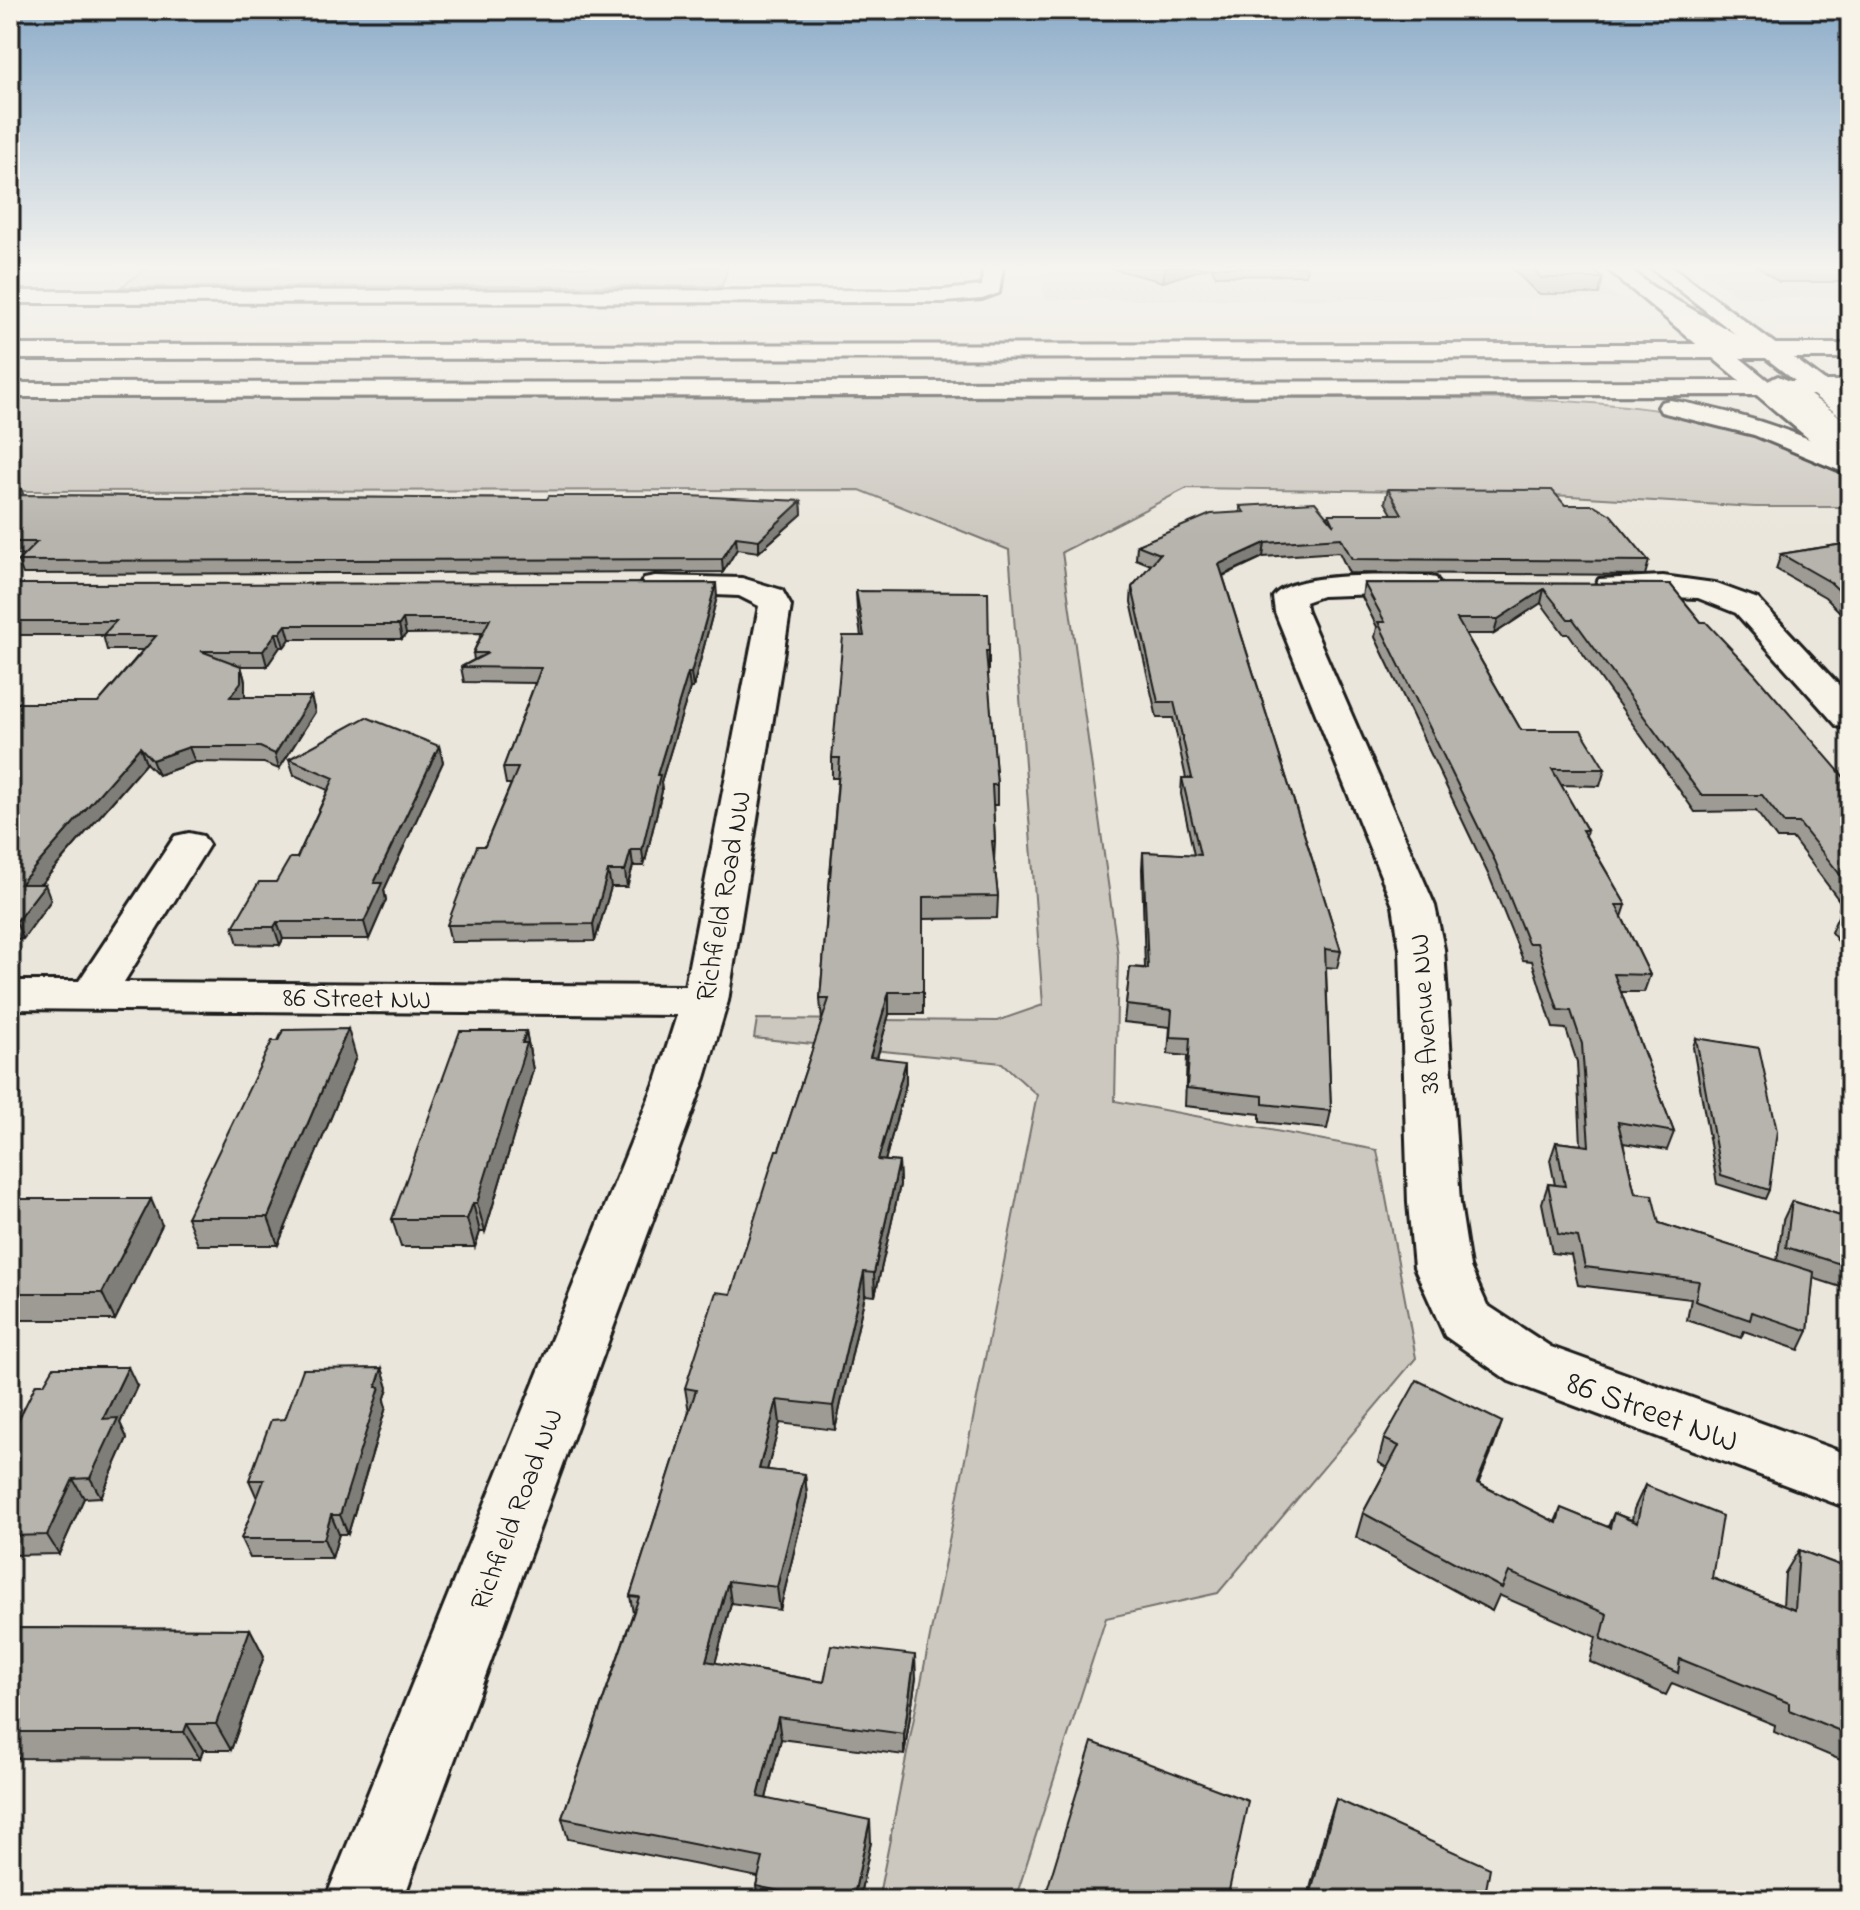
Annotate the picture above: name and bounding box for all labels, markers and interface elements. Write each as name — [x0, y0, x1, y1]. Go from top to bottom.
street label: Richfield Road NW — [687, 788, 764, 1005]
street label: 38 Avenue NW — [1400, 932, 1453, 1095]
street label: 86 Street NW — [283, 979, 431, 1022]
street label: 86 Street NW — [1559, 1360, 1745, 1468]
street label: Richfield Road NW — [461, 1404, 576, 1617]

